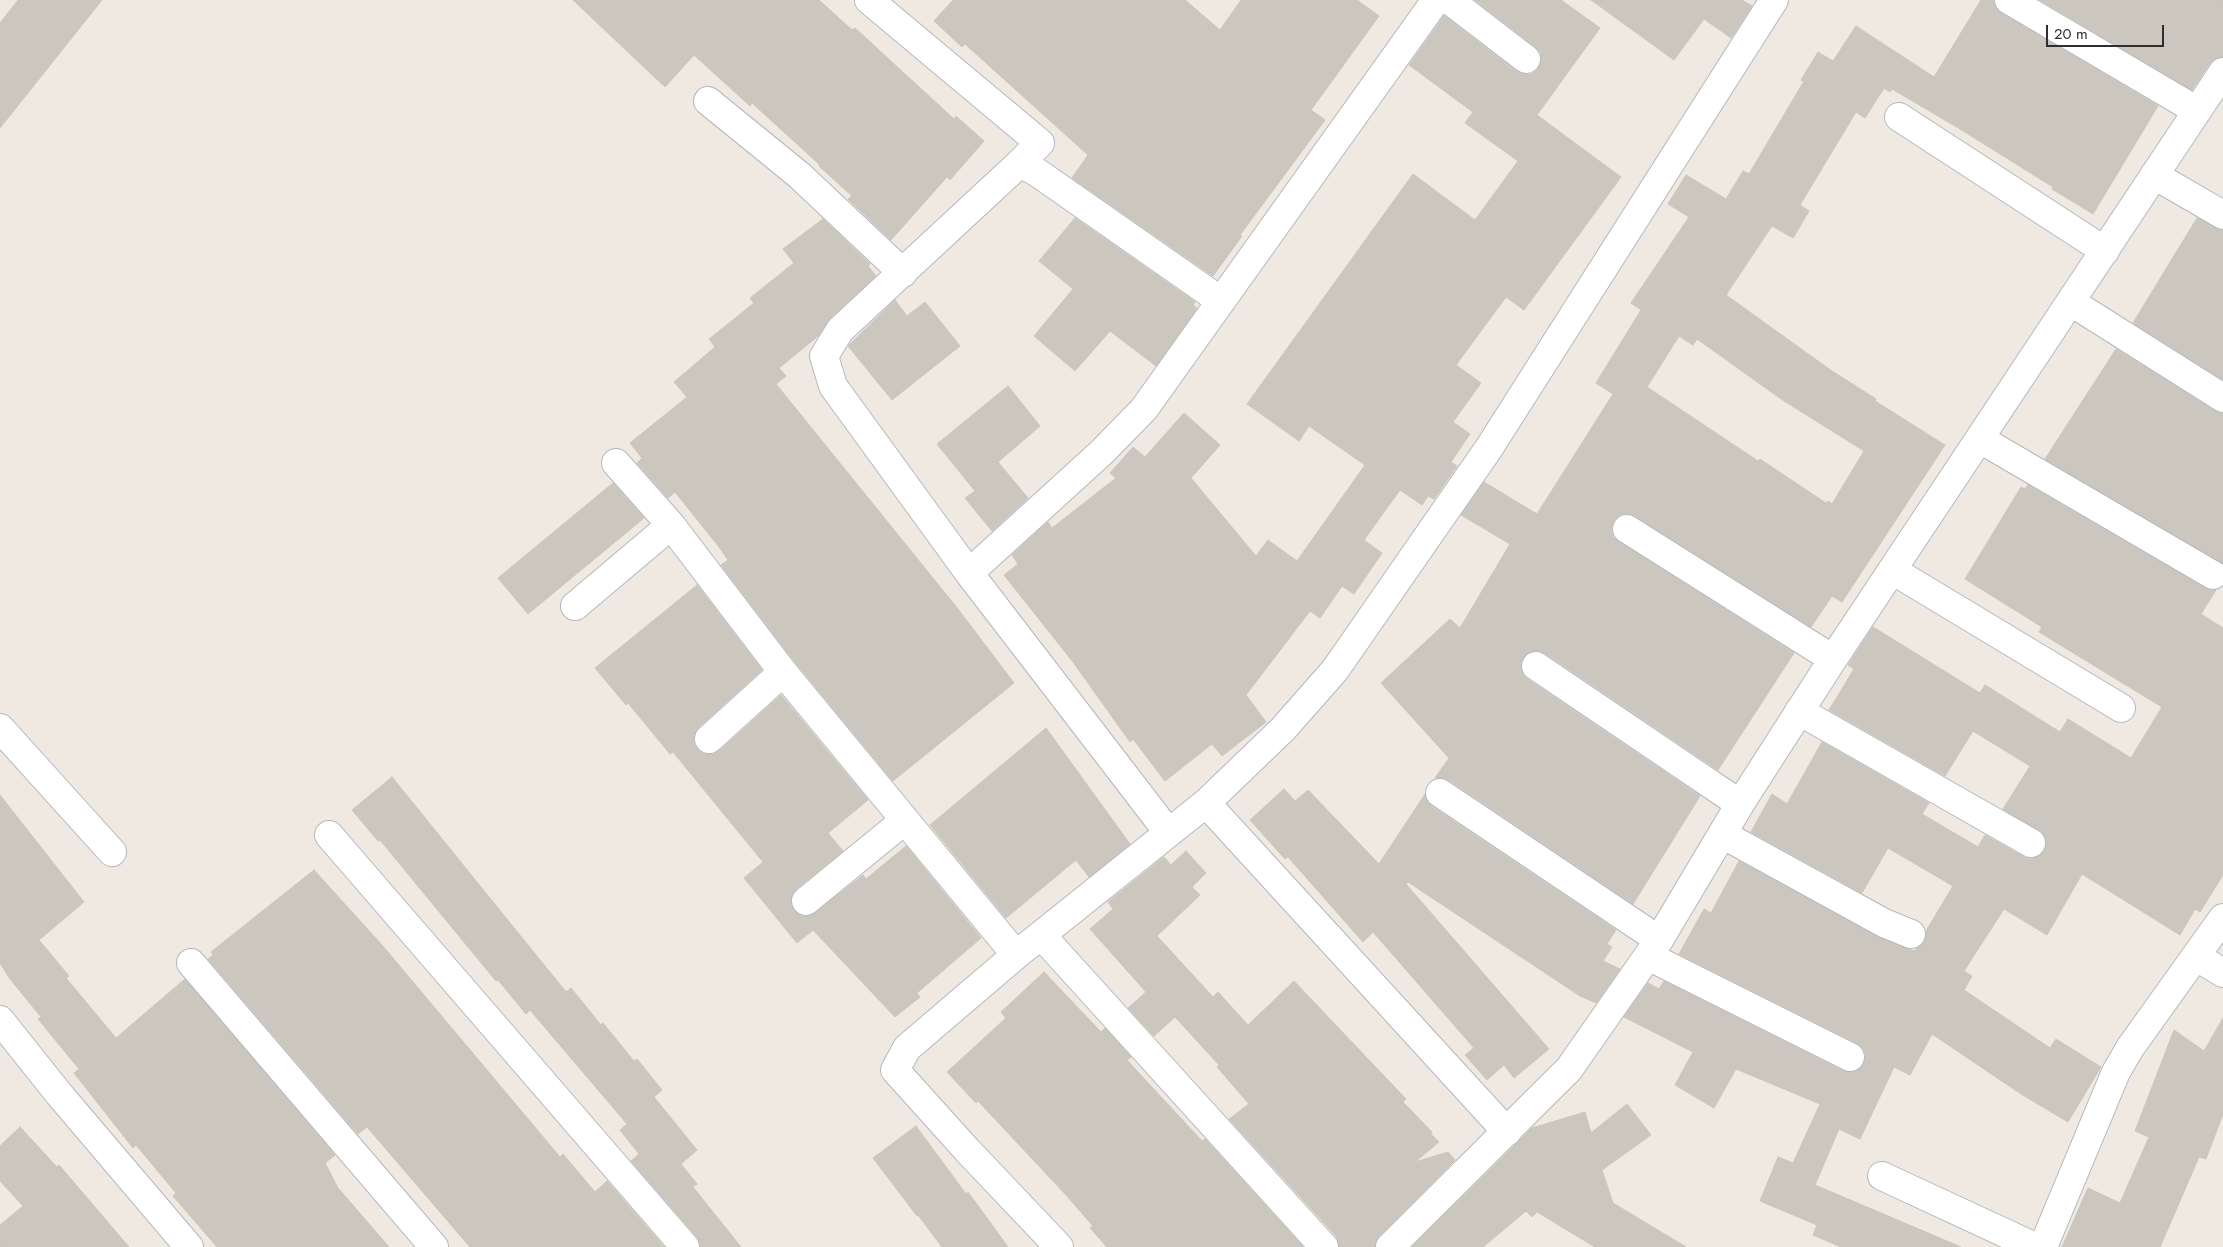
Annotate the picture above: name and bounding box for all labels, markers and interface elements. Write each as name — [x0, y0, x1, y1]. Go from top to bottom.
scale bar — [2048, 15, 2166, 47]
text: 20 m — [2054, 23, 2088, 45]

